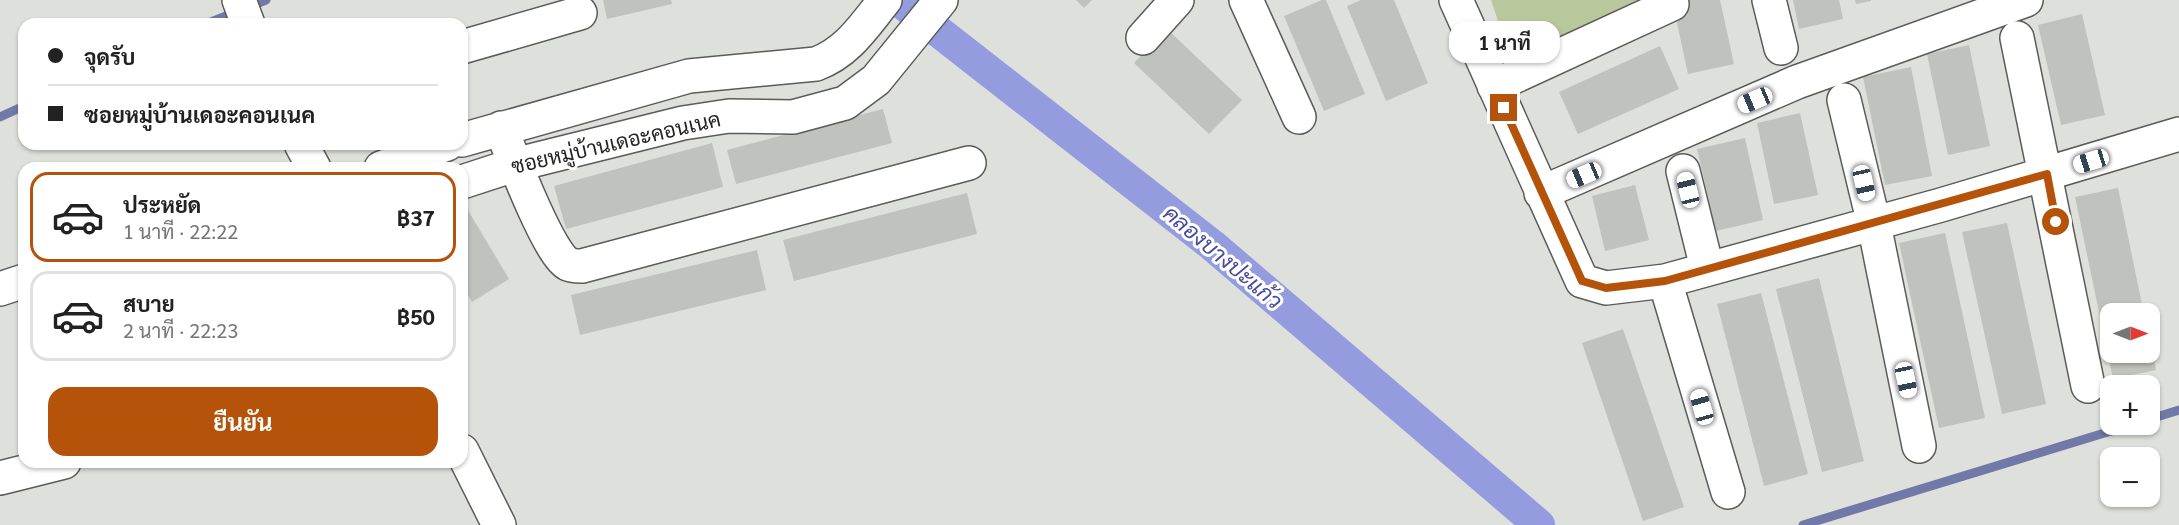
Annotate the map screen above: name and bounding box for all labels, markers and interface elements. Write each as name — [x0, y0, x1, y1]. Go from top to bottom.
callout: 1 นาที — [1448, 21, 1559, 63]
text: 1 นาที — [1478, 29, 1531, 55]
text: จุดรับ — [84, 42, 135, 70]
car — [1735, 85, 1775, 115]
route end — [1490, 94, 1517, 121]
text: ซอยหมู่บ้านเดอะคอนเนค — [84, 100, 315, 128]
street label: ซอยหมู่บ้านเดอะคอนเนค — [508, 104, 724, 182]
car — [2071, 147, 2111, 175]
car — [1564, 160, 1604, 190]
car — [1851, 163, 1877, 203]
car — [1675, 170, 1701, 210]
icon: car — [51, 190, 105, 244]
text: ประหยัด — [123, 190, 201, 218]
water label: คลองบางปะแก้ว — [1158, 198, 1289, 314]
text: ฿37 — [397, 203, 435, 231]
route start — [2042, 208, 2069, 235]
text: 1 นาที · 22:22 — [123, 218, 238, 244]
icon: car — [51, 289, 105, 343]
text: สบาย — [123, 289, 175, 317]
text: ฿50 — [397, 302, 435, 330]
north arrow — [2100, 303, 2160, 363]
map controls — [2100, 303, 2160, 507]
text: 2 นาที · 22:23 — [123, 317, 238, 343]
car — [1893, 361, 1919, 399]
button: + — [2100, 375, 2160, 435]
button: ยืนยัน — [48, 387, 438, 456]
car — [1688, 387, 1716, 427]
button: − — [2100, 447, 2160, 507]

